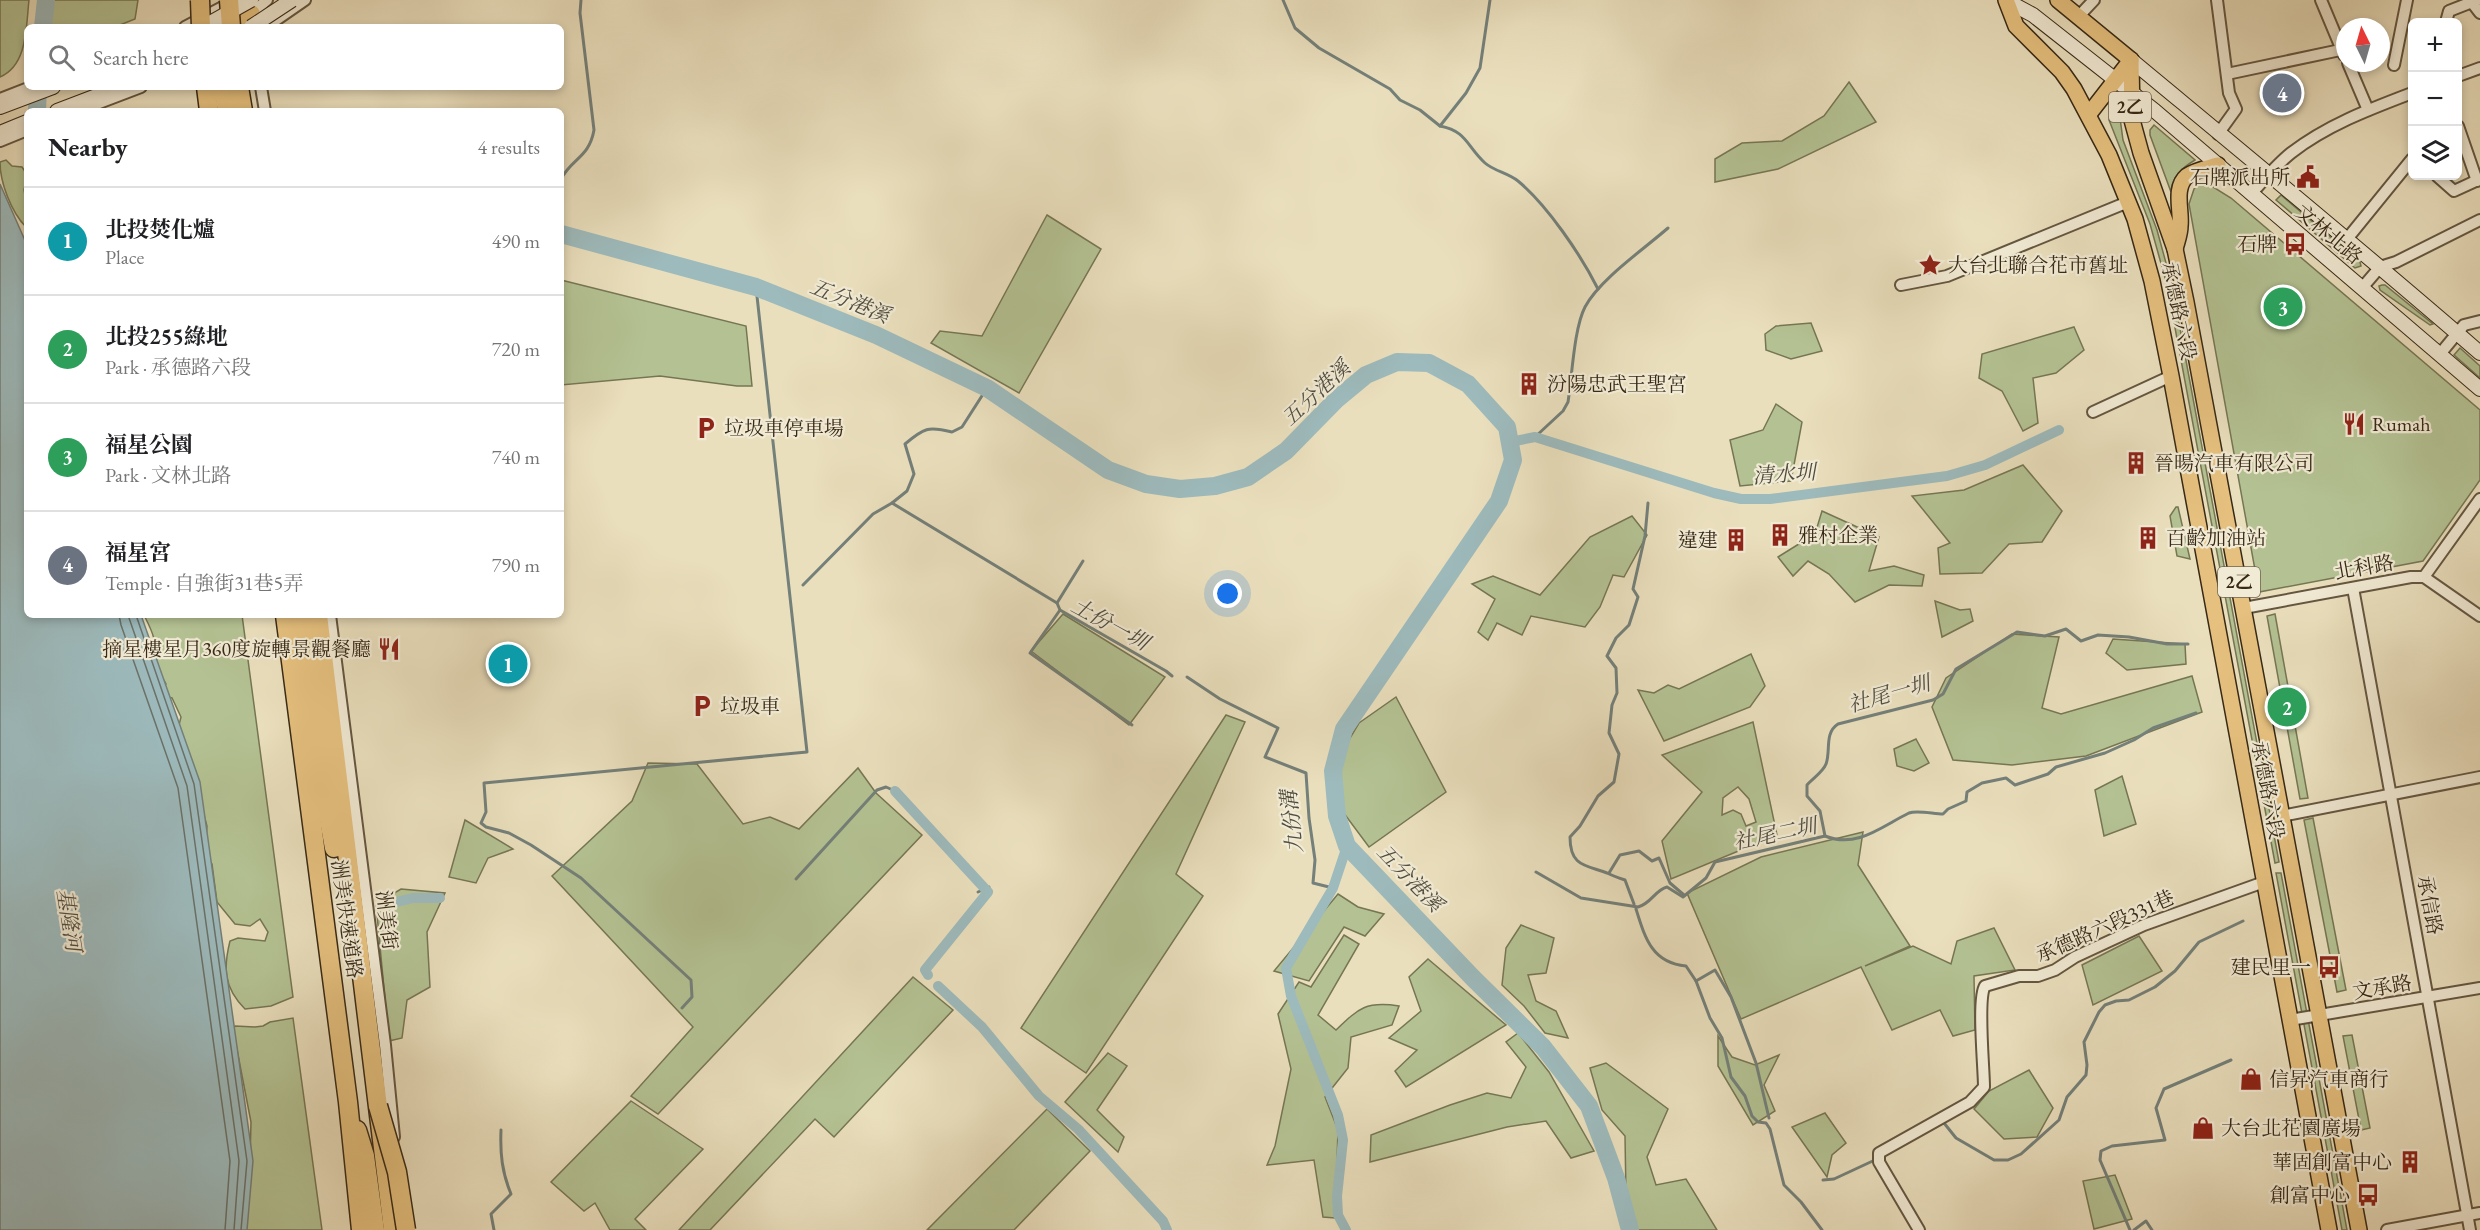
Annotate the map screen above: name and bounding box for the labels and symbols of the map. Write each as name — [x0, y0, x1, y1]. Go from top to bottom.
north arrow — [2336, 18, 2390, 72]
pin: 4 — [2262, 70, 2302, 116]
road number: 2乙 — [2109, 92, 2151, 122]
place label: 石牌派出所 — [2190, 164, 2290, 190]
public building icon: 石牌派出所 — [2295, 164, 2321, 190]
street label: 文林北路 — [2290, 198, 2368, 270]
place label: 石牌 — [2237, 231, 2277, 257]
bus stop icon: 石牌 — [2282, 231, 2308, 257]
place icon: 大台北聯合花市舊址 — [1917, 252, 1943, 278]
place label: 大台北聯合花市舊址 — [1948, 252, 2128, 278]
street label: 承德路六段 — [2156, 259, 2202, 363]
water label: 五分港溪 — [806, 272, 896, 330]
pin: 3 — [2264, 284, 2302, 330]
water label: 五分港溪 — [1276, 353, 1357, 431]
building icon: 汾陽忠武王聖宮 — [1516, 371, 1542, 397]
place label: 汾陽忠武王聖宮 — [1547, 371, 1687, 397]
restaurant icon: Rumah — [2341, 411, 2367, 437]
place label: Rumah — [2372, 411, 2431, 437]
parking icon: 垃圾車停車場 — [693, 415, 719, 441]
place label: 垃圾車停車場 — [724, 415, 844, 441]
building icon: 晉暘汽車有限公司 — [2123, 450, 2149, 476]
place label: 晉暘汽車有限公司 — [2154, 450, 2314, 476]
water label: 清水圳 — [1752, 458, 1819, 489]
building icon: 雅村企業 — [1767, 522, 1793, 548]
place label: 雅村企業 — [1798, 522, 1878, 548]
building icon: 百齡加油站 — [2135, 525, 2161, 551]
place label: 百齡加油站 — [2166, 525, 2266, 551]
place label: 違建 — [1678, 527, 1718, 553]
building icon: 違建 — [1723, 527, 1749, 553]
street label: 北科路 — [2332, 549, 2396, 585]
road number: 2乙 — [2218, 567, 2260, 597]
your location — [1213, 579, 1242, 608]
water label: 土份一圳 — [1067, 591, 1156, 657]
place label: 摘星樓星月360度旋轉景觀餐廳 — [102, 636, 371, 662]
restaurant icon: 摘星樓星月360度旋轉景觀餐廳 — [376, 636, 402, 662]
pin: 1 — [488, 642, 528, 686]
water label: 社尾一圳 — [1845, 668, 1936, 718]
pin: 2 — [2268, 684, 2306, 730]
parking icon: 垃圾車 — [689, 693, 715, 719]
place label: 垃圾車 — [720, 693, 780, 719]
street label: 承德路六段 — [2246, 738, 2290, 842]
water label: 九份溝 — [1274, 786, 1308, 855]
water label: 社尾二圳 — [1731, 811, 1822, 855]
water label: 五分港溪 — [1371, 838, 1451, 919]
street label: 洲美快速道路 — [326, 858, 368, 980]
street label: 承信路 — [2412, 873, 2448, 937]
street label: 承德路六段331巷 — [2032, 884, 2178, 968]
water label: 基隆河 — [51, 887, 88, 957]
street label: 洲美街 — [370, 889, 404, 951]
place label: 建民里一 — [2231, 954, 2311, 980]
bus stop icon: 建民里一 — [2316, 954, 2342, 980]
street label: 文承路 — [2350, 969, 2414, 1005]
shop icon: 信昇汽車商行 — [2238, 1066, 2264, 1092]
place label: 信昇汽車商行 — [2269, 1066, 2389, 1092]
shop icon: 大台北花園廣場 — [2190, 1115, 2216, 1141]
place label: 大台北花園廣場 — [2221, 1115, 2361, 1141]
place label: 華固創富中心 — [2272, 1149, 2392, 1175]
building icon: 華固創富中心 — [2397, 1149, 2423, 1175]
place label: 創富中心 — [2270, 1182, 2350, 1208]
bus stop icon: 創富中心 — [2355, 1182, 2381, 1208]

